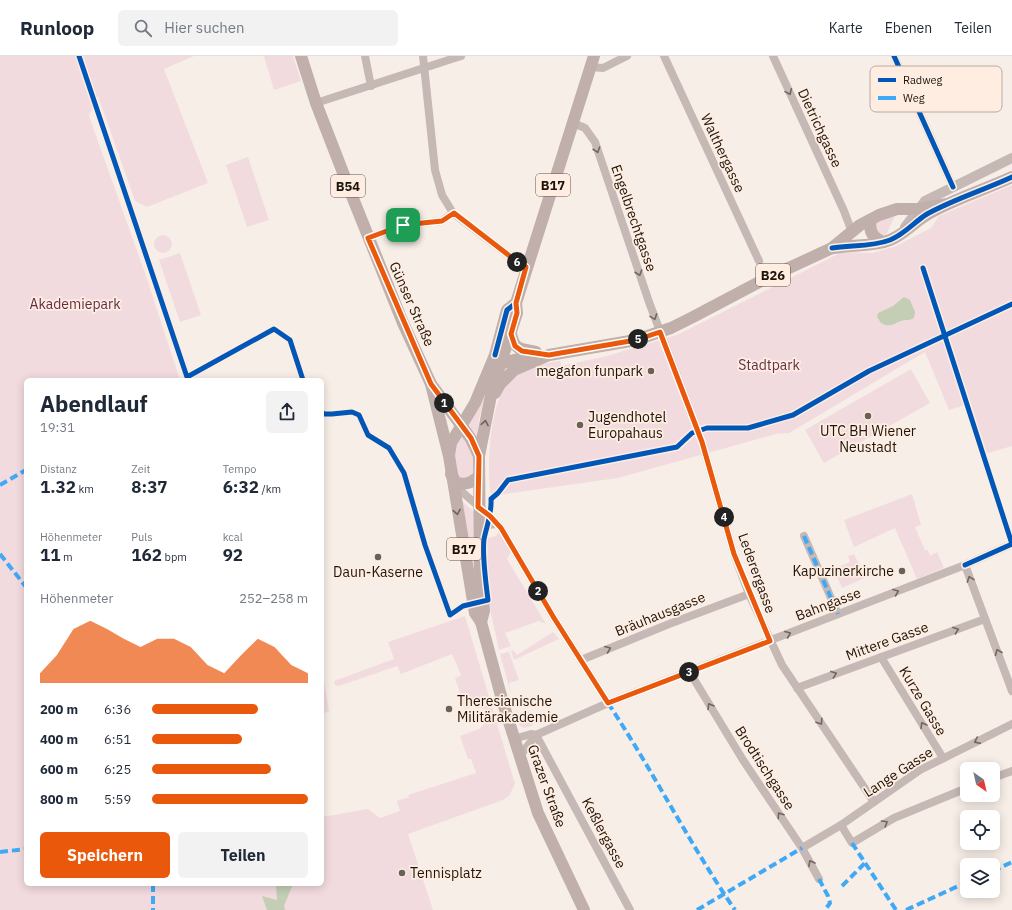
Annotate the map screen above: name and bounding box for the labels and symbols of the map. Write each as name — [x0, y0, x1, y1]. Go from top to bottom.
legend — [870, 66, 1002, 112]
text: Radweg — [903, 73, 943, 87]
street label: Dietrichgasse — [794, 86, 846, 171]
one-way arrow — [784, 87, 792, 95]
text: Weg — [903, 91, 925, 105]
street label: Walthergasse — [697, 111, 749, 196]
one-way arrow — [592, 146, 601, 153]
street label: Engelbrechtgasse — [607, 162, 661, 274]
road number: B17 — [536, 174, 570, 196]
road number: B54 — [331, 175, 365, 197]
pin — [386, 208, 420, 242]
pin: 6 — [507, 252, 527, 272]
street label: Günser Straße — [385, 259, 439, 349]
road number: B26 — [756, 264, 790, 286]
one-way arrow — [634, 269, 643, 276]
park label: Akademiepark — [29, 295, 121, 313]
one-way arrow — [649, 313, 658, 320]
pin: 5 — [628, 329, 648, 349]
park label: Stadtpark — [738, 356, 800, 374]
place label: megafon funpark — [536, 362, 644, 380]
marker: megafon funpark — [646, 366, 656, 376]
pin: 1 — [434, 393, 454, 413]
place label: Jugendhotel Europahaus — [588, 408, 666, 442]
marker: UTC BH Wiener Neustadt — [863, 411, 873, 421]
one-way arrow — [481, 420, 489, 426]
marker: Jugendhotel Europahaus — [575, 420, 585, 430]
place label: UTC BH Wiener Neustadt — [820, 422, 916, 456]
pin: 4 — [714, 507, 734, 527]
one-way arrow — [453, 509, 461, 516]
street label: Lederergasse — [734, 530, 780, 616]
road number: B17 — [447, 538, 481, 560]
marker: Daun-Kaserne — [373, 552, 383, 562]
place label: Kapuzinerkirche — [792, 562, 894, 580]
place label: Daun-Kaserne — [333, 563, 423, 581]
marker: Kapuzinerkirche — [897, 566, 907, 576]
one-way arrow — [967, 576, 975, 583]
pin: 2 — [528, 581, 548, 601]
street label: Bahngasse — [793, 583, 864, 625]
street label: Bräuhausgasse — [612, 588, 708, 640]
one-way arrow — [892, 589, 899, 597]
street label: Mittere Gasse — [843, 618, 931, 664]
one-way arrow — [953, 626, 960, 634]
one-way arrow — [784, 631, 791, 639]
one-way arrow — [605, 645, 612, 653]
one-way arrow — [995, 649, 1003, 656]
pin: 3 — [679, 662, 699, 682]
street label: Kurze Gasse — [895, 663, 951, 739]
one-way arrow — [830, 671, 837, 679]
place label: Theresianische Militärakademie — [457, 692, 558, 726]
one-way arrow — [707, 703, 715, 710]
marker: Theresianische Militärakademie — [444, 704, 454, 714]
one-way arrow — [816, 717, 823, 724]
one-way arrow — [920, 722, 927, 729]
street label: Brodtischgasse — [731, 723, 799, 814]
one-way arrow — [974, 736, 981, 744]
street label: Grazer Straße — [524, 742, 570, 830]
street label: Lange Gasse — [860, 743, 936, 801]
north arrow — [960, 762, 1000, 802]
street label: Keßlergasse — [578, 795, 630, 872]
one-way arrow — [778, 813, 785, 820]
one-way arrow — [881, 821, 888, 828]
one-way arrow — [808, 860, 815, 868]
place label: Tennisplatz — [410, 864, 482, 882]
marker: Tennisplatz — [397, 868, 407, 878]

